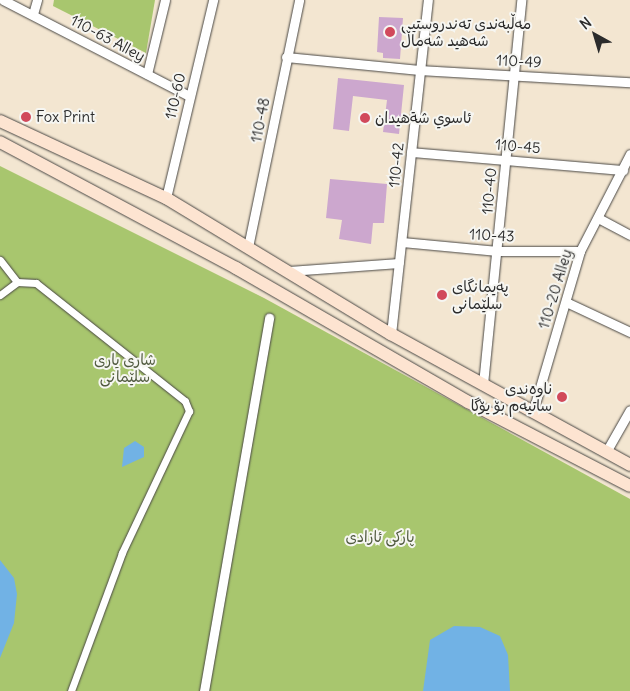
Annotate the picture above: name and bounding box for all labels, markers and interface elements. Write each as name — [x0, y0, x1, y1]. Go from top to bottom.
north arrow — [570, 10, 620, 60]
street label: 110-63 Alley — [68, 11, 148, 65]
text: N — [576, 13, 595, 33]
place label: مەڵبەندی تەندروستیی شەهید شەماڵ — [401, 14, 531, 49]
marker: مەڵبەندی تەندروستیی شەهید شەماڵ — [383, 25, 397, 39]
street label: 110-49 — [496, 51, 542, 71]
street label: 110-60 — [161, 71, 189, 121]
street label: 110-48 — [247, 96, 273, 144]
place label: Fox Print — [36, 108, 95, 126]
place label: ئاسوي شةهيدان — [375, 109, 471, 127]
marker: Fox Print — [20, 111, 32, 123]
marker: ئاسوي شةهيدان — [359, 112, 371, 124]
street label: 110-45 — [495, 135, 541, 157]
street label: 110-42 — [385, 142, 407, 188]
street label: 110-40 — [478, 167, 500, 215]
street label: 110-43 — [469, 225, 515, 245]
street label: 110-20 Alley — [534, 247, 576, 331]
place label: پەیمانگای سلێمانی — [452, 277, 509, 312]
marker: پەیمانگای سلێمانی — [436, 289, 448, 301]
park label: شاری یاری سلێمانی — [94, 350, 156, 385]
place label: ناوەندی ساتیەم بۆ یۆگا — [471, 379, 552, 414]
marker: ناوەندی ساتیەم بۆ یۆگا — [556, 391, 568, 403]
park label: پارکی ئازادی — [345, 528, 415, 546]

